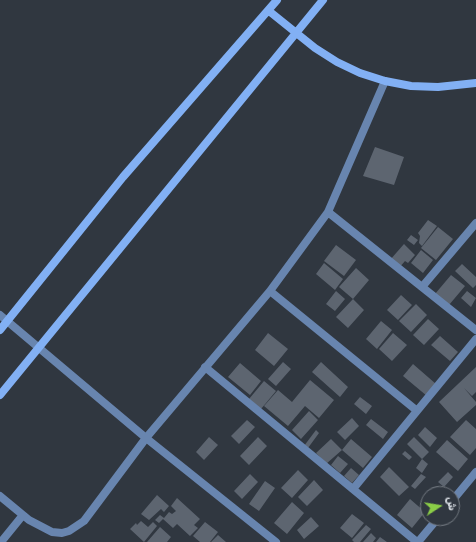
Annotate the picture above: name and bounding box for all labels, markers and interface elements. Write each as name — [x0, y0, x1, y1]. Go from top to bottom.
north arrow — [420, 486, 460, 526]
text: ش — [443, 495, 459, 512]

